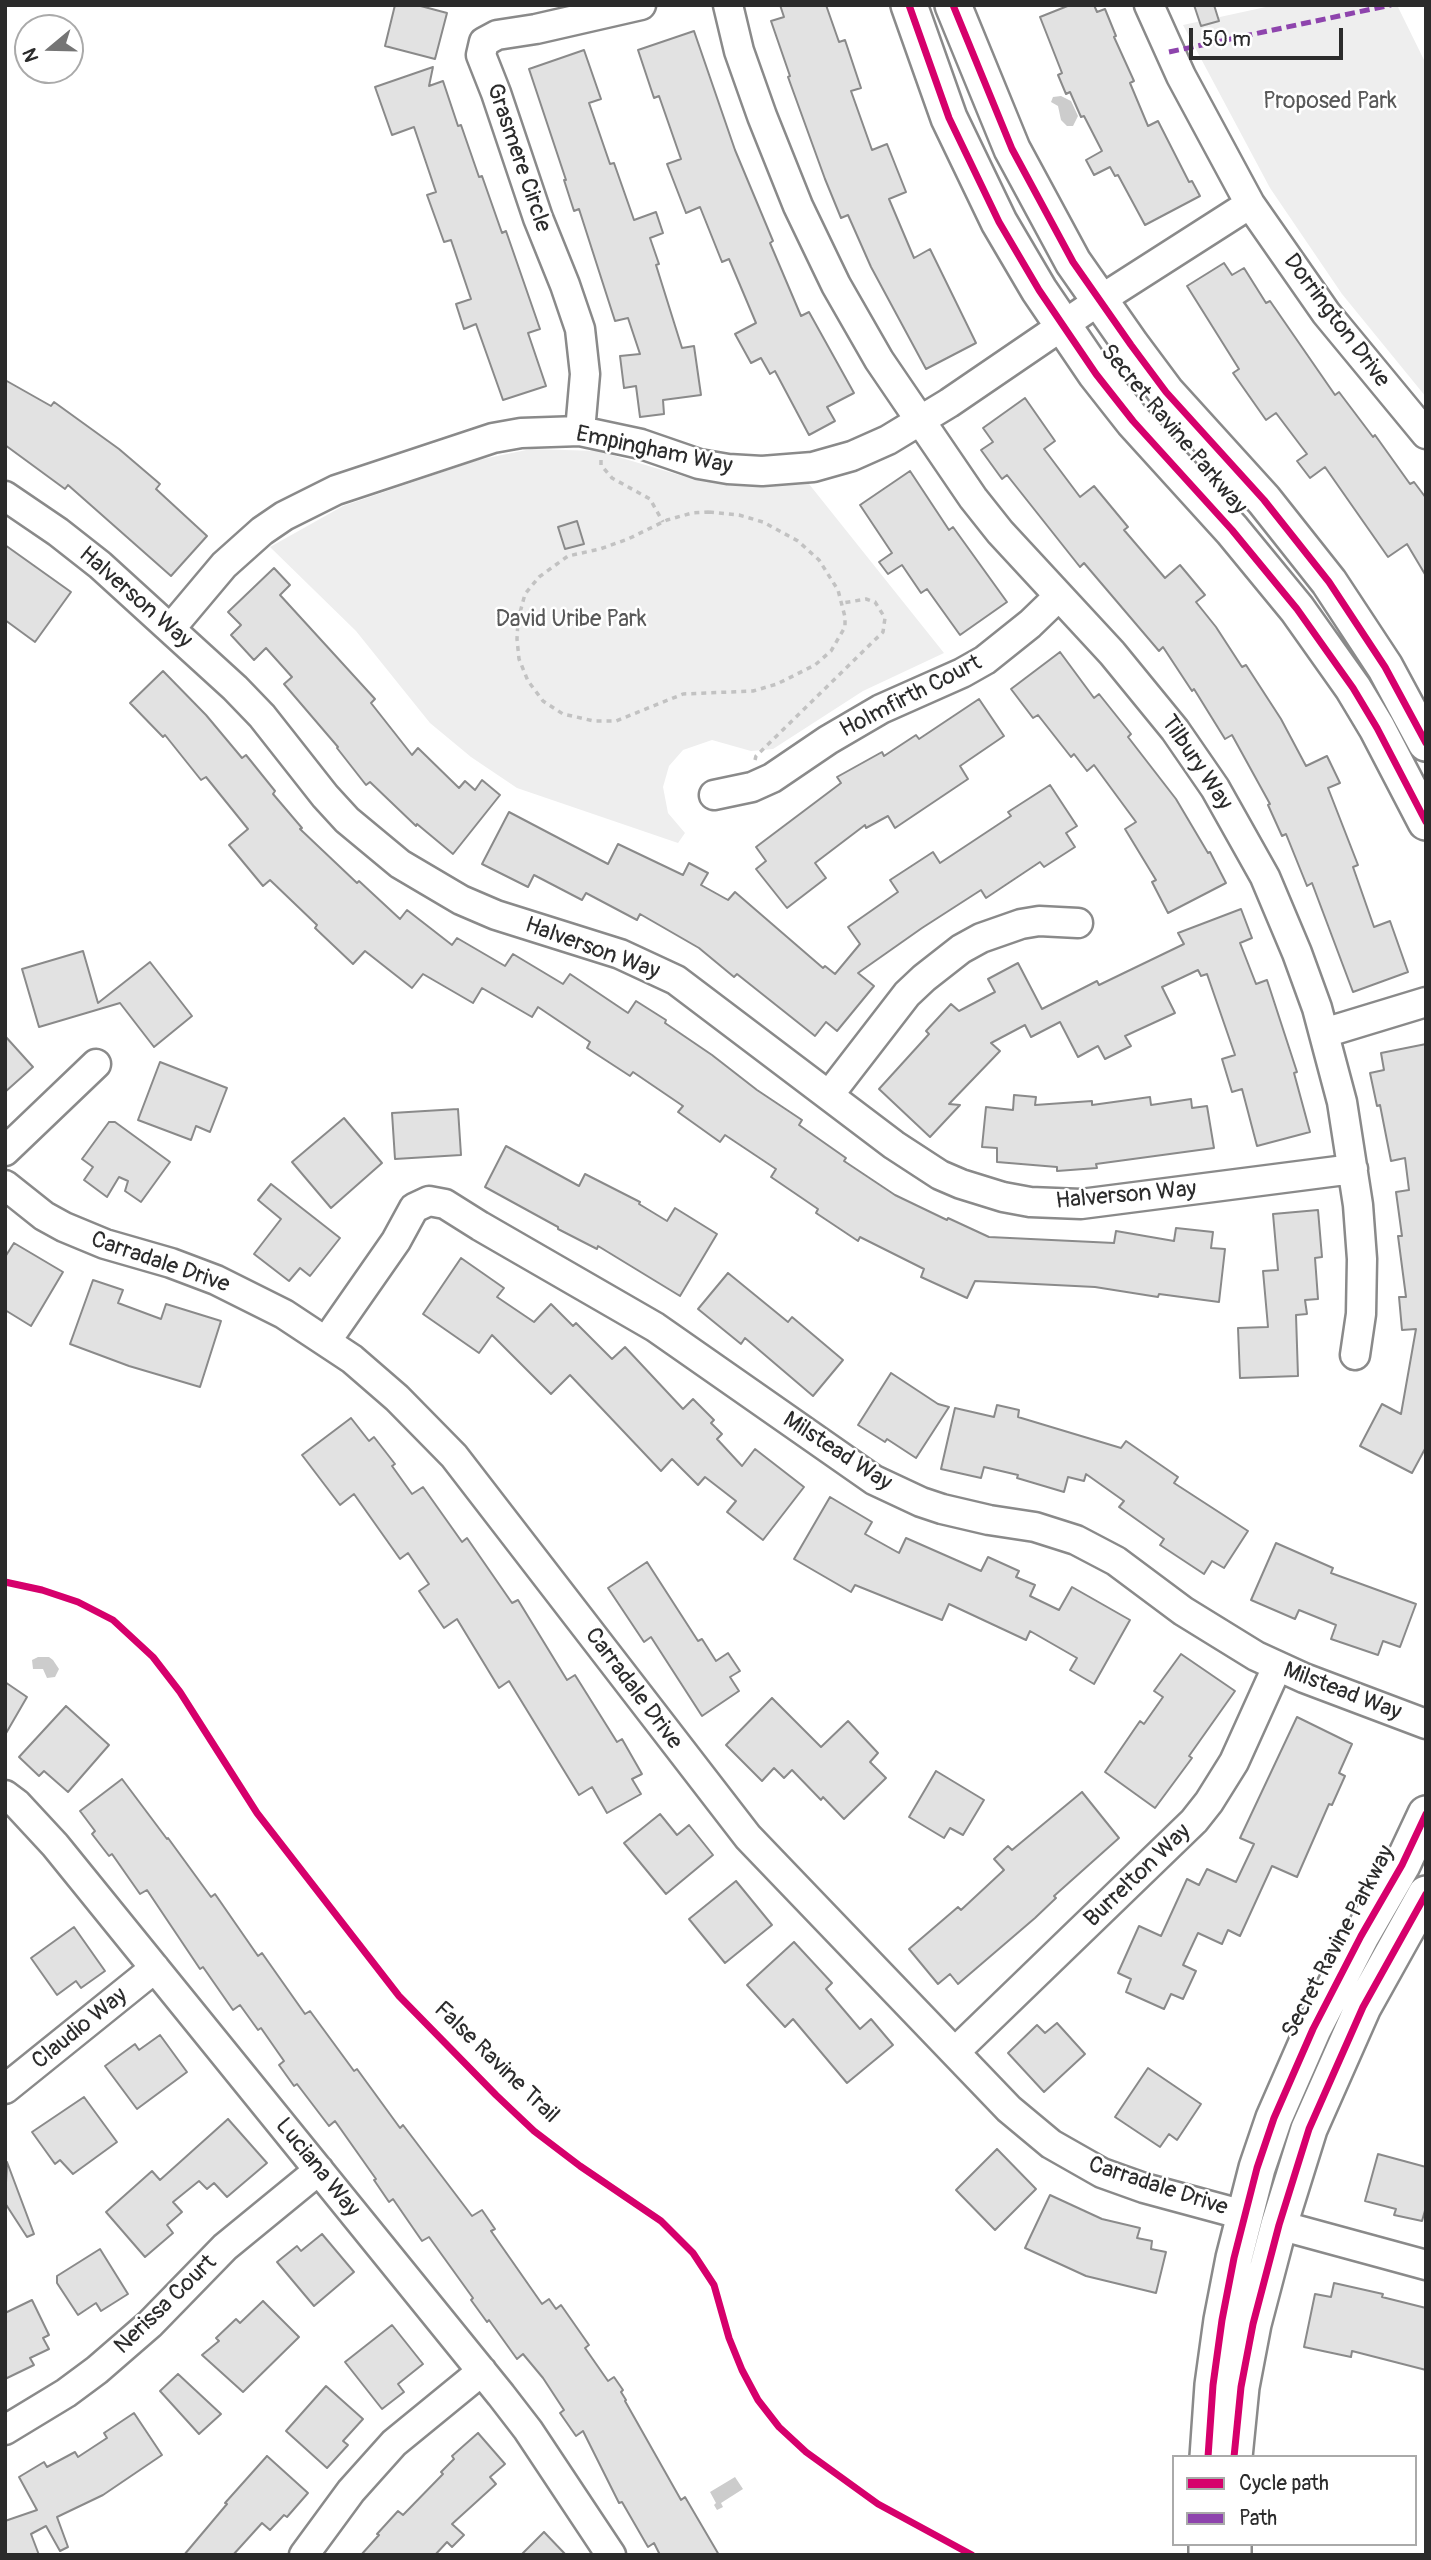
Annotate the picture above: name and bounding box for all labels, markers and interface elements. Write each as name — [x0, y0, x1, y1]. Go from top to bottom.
north arrow — [14, 14, 84, 84]
scale bar — [1193, 14, 1347, 58]
text: 50 m — [1202, 26, 1251, 53]
text: N — [18, 45, 44, 65]
street label: Grasmere Circle — [480, 80, 556, 236]
park label: Proposed Park — [1263, 88, 1397, 116]
street label: Dorrington Drive — [1277, 249, 1395, 393]
street label: Secret Ravine Parkway — [1094, 339, 1252, 521]
street label: Empingham Way — [573, 421, 735, 481]
street label: Halverson Way — [73, 541, 197, 655]
park label: David Uribe Park — [495, 606, 647, 634]
street label: Holmfirth Court — [836, 649, 986, 745]
street label: Tilbury Way — [1154, 710, 1238, 816]
street label: Halverson Way — [521, 912, 663, 986]
street label: Halverson Way — [1054, 1176, 1198, 1216]
street label: Carradale Drive — [87, 1226, 233, 1300]
street label: Milstead Way — [777, 1407, 897, 1497]
street label: Carradale Drive — [578, 1623, 688, 1755]
street label: Milstead Way — [1279, 1657, 1405, 1727]
street label: Burrelton Way — [1079, 1819, 1197, 1933]
street label: Secret Ravine Parkway — [1277, 1841, 1401, 2043]
street label: Claudio Way — [27, 1982, 133, 2076]
street label: False Ravine Trail — [428, 1996, 564, 2130]
street label: Luciana Way — [269, 2113, 365, 2223]
street label: Carradale Drive — [1085, 2151, 1231, 2223]
street label: Nerissa Court — [109, 2250, 223, 2360]
legend — [1172, 2455, 1417, 2546]
text: Cycle path — [1239, 2470, 1329, 2497]
text: Path — [1239, 2505, 1277, 2532]

